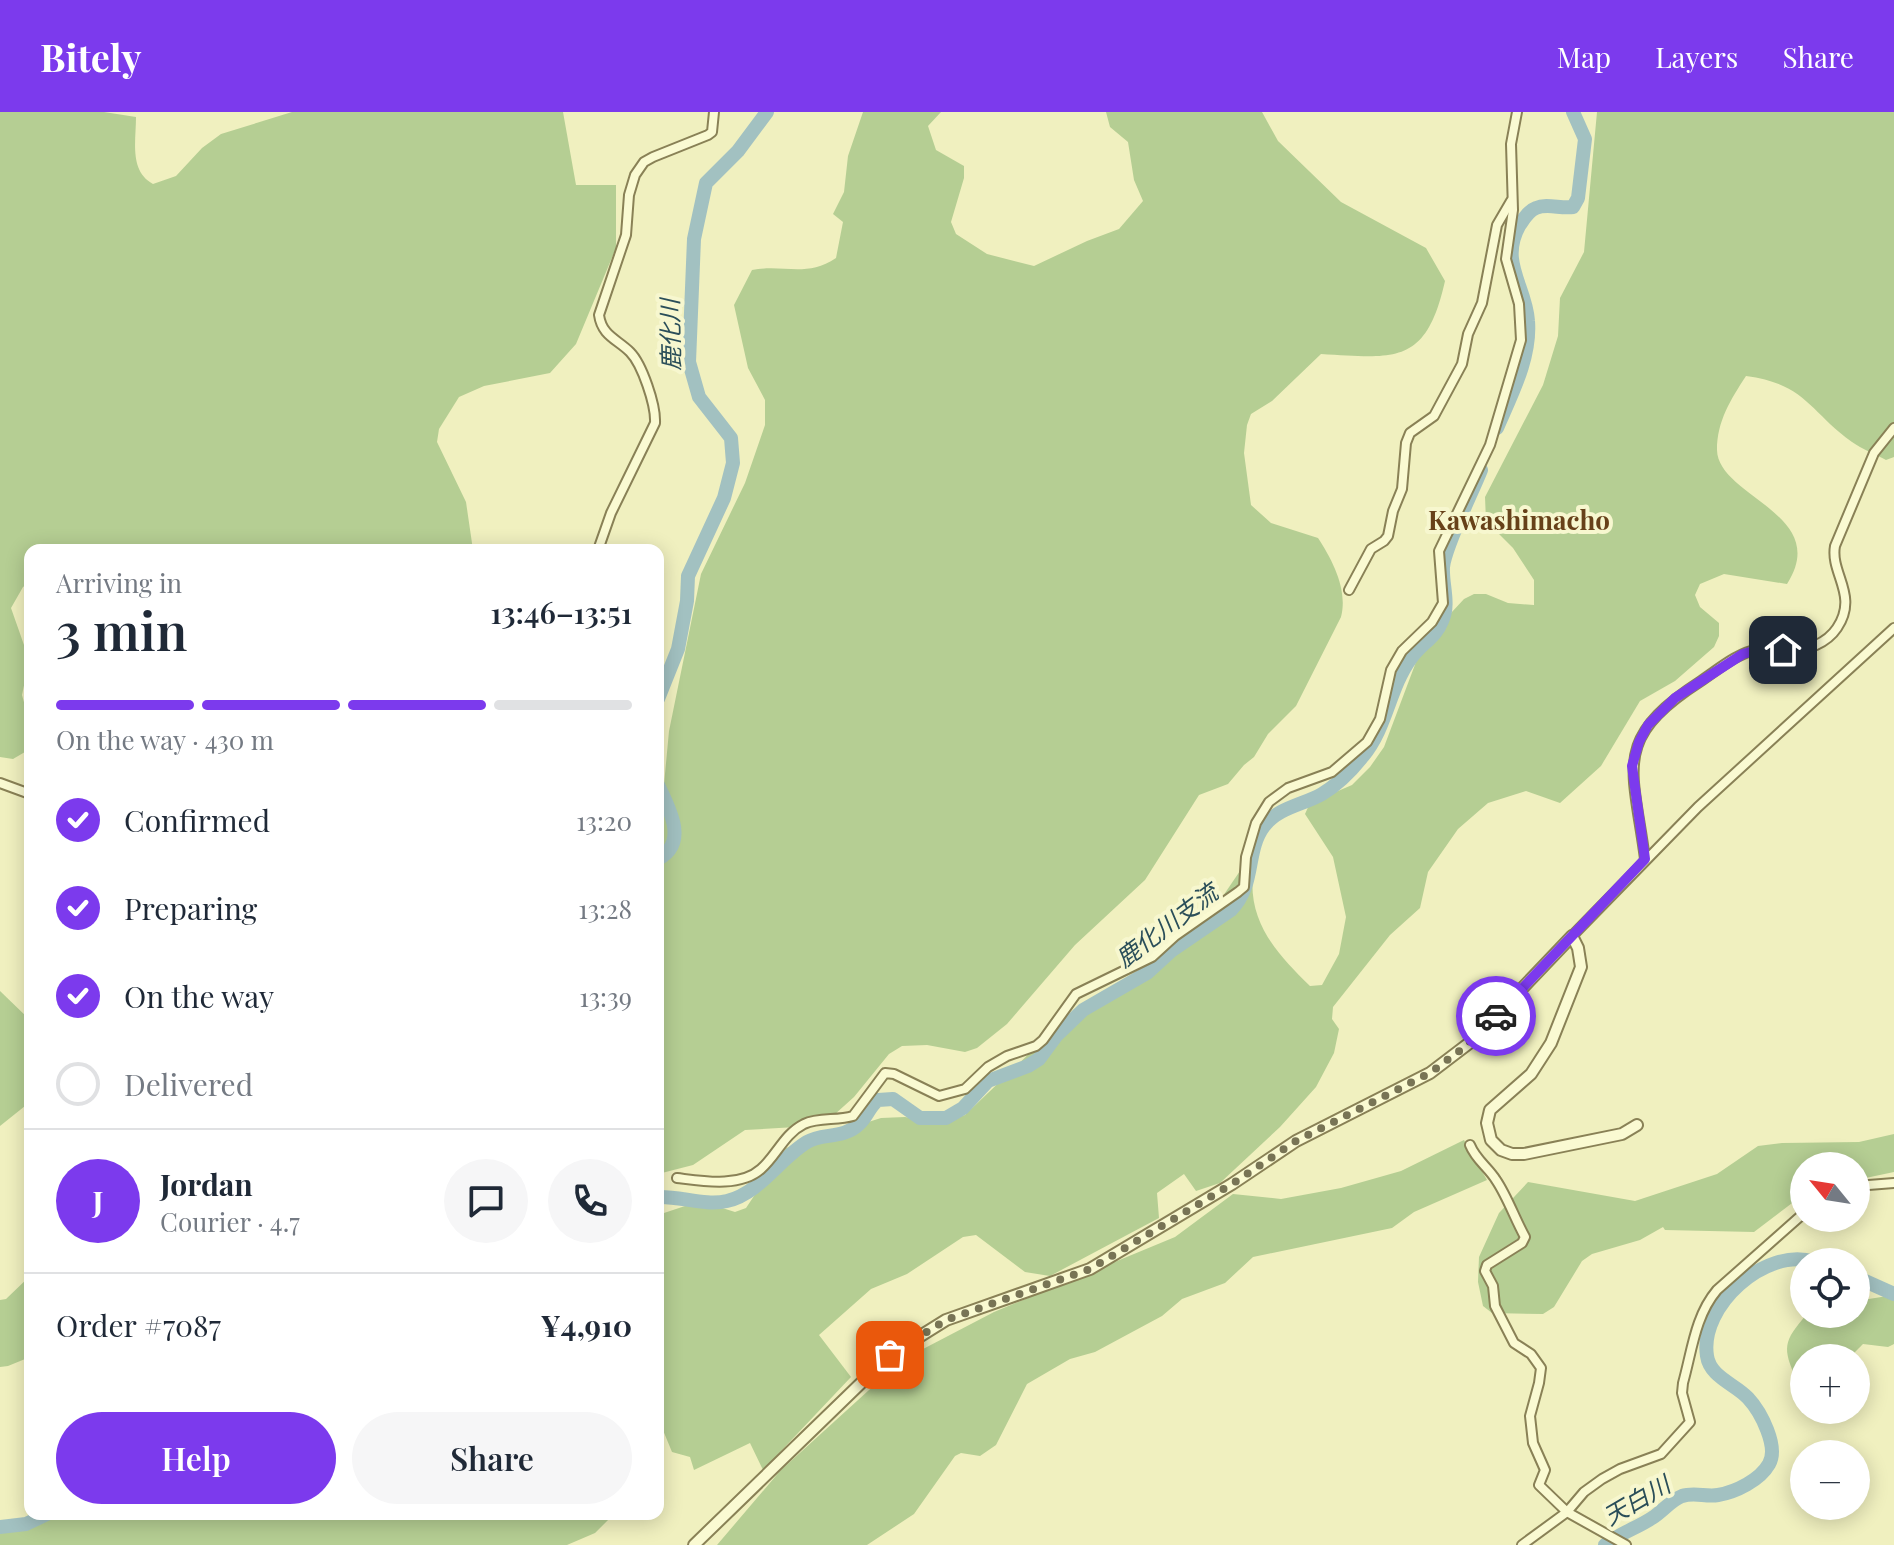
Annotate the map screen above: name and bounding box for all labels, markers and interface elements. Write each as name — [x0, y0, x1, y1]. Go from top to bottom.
text: Bitely — [40, 31, 141, 82]
text: Map — [1557, 38, 1611, 75]
text: Layers — [1655, 38, 1738, 75]
text: Share — [1782, 38, 1854, 75]
water label: 鹿化川 — [652, 296, 686, 371]
district label: Kawashimacho — [1428, 502, 1610, 537]
text: Arriving in — [56, 565, 182, 600]
text: 13:46–13:51 — [490, 592, 632, 632]
text: 3 min — [56, 595, 187, 664]
pin — [1749, 616, 1817, 684]
icon: home — [1761, 628, 1805, 672]
text: On the way · 430 m — [56, 722, 274, 757]
icon: check — [56, 798, 100, 842]
text: Confirmed — [124, 800, 270, 840]
text: 13:20 — [576, 803, 632, 838]
water label: 鹿化川支流 — [1108, 873, 1227, 973]
icon: check — [56, 886, 100, 930]
text: Preparing — [124, 888, 257, 928]
text: 13:28 — [578, 891, 632, 926]
icon: check — [56, 974, 100, 1018]
text: On the way — [124, 976, 274, 1016]
courier — [1456, 976, 1536, 1056]
text: 13:39 — [579, 979, 632, 1014]
icon: car — [1474, 994, 1518, 1038]
text: Delivered — [124, 1064, 253, 1104]
north arrow — [1790, 1152, 1870, 1232]
map controls — [1790, 1152, 1870, 1520]
button: chat — [444, 1159, 528, 1243]
button: phone — [548, 1159, 632, 1243]
text: Jordan — [160, 1164, 253, 1204]
text: J — [93, 1181, 103, 1221]
text: Courier · 4.7 — [160, 1204, 300, 1239]
button: locate — [1790, 1248, 1870, 1328]
text: Order #7087 — [56, 1305, 221, 1345]
text: ¥4,910 — [540, 1305, 632, 1345]
pin — [856, 1321, 924, 1389]
icon: bag — [868, 1333, 912, 1377]
button: + — [1790, 1344, 1870, 1424]
button: Help — [56, 1412, 336, 1504]
button: Share — [352, 1412, 632, 1504]
button: − — [1790, 1440, 1870, 1520]
water label: 天白川 — [1597, 1466, 1678, 1531]

